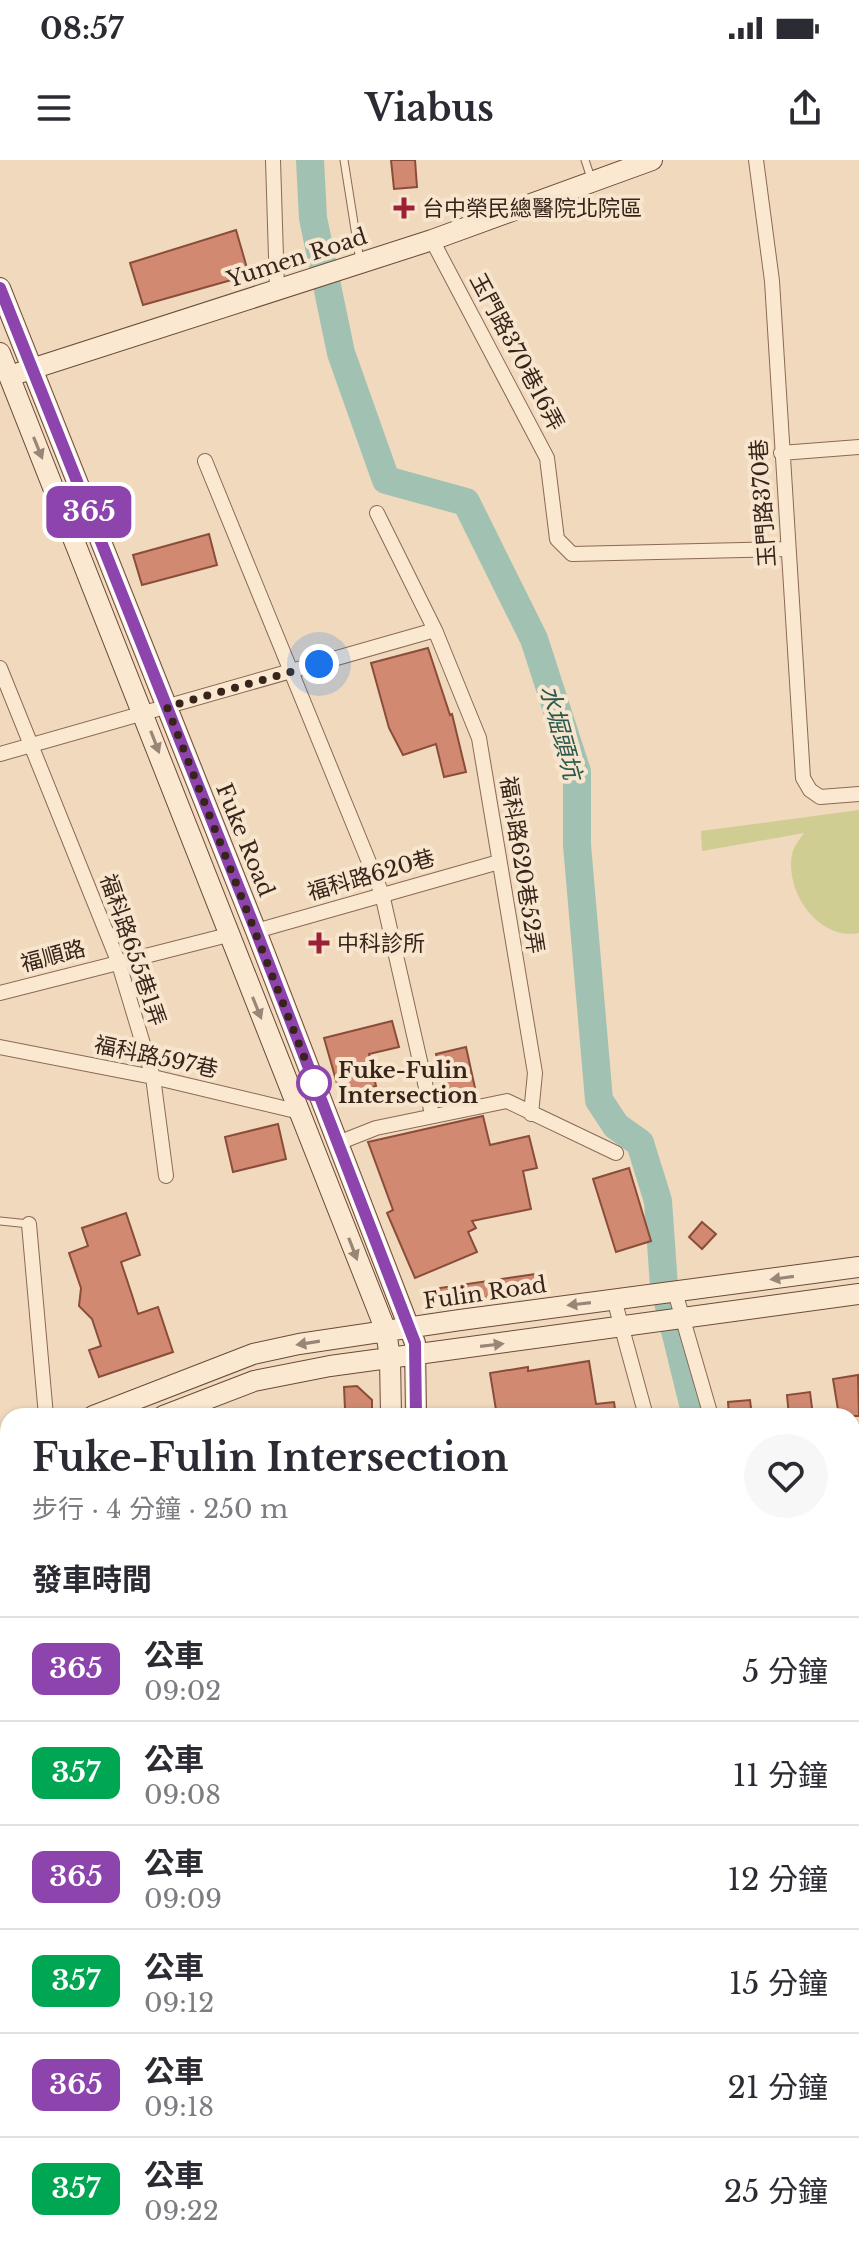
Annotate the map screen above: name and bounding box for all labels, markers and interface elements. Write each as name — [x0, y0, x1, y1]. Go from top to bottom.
text: 08:57 — [40, 10, 124, 47]
icon: menu — [32, 86, 76, 130]
text: Viabus — [365, 86, 494, 131]
icon: share — [783, 86, 827, 130]
place label: 台中榮民總醫院北院區 — [422, 195, 642, 222]
marker: 台中榮民總醫院北院區 — [393, 197, 415, 219]
street label: Yumen Road — [223, 223, 371, 294]
street label: 玉門路370巷16弄 — [464, 269, 570, 435]
one-way arrow — [32, 436, 45, 460]
street label: 玉門路370巷 — [745, 438, 781, 568]
line badge: 365 — [43, 486, 135, 538]
text: 365 — [62, 494, 116, 529]
your location — [299, 644, 339, 684]
water label: 水堀頭坑 — [535, 682, 588, 785]
one-way arrow — [149, 730, 162, 754]
street label: 福科路620巷52弄 — [495, 774, 549, 956]
street label: Fuke Road — [210, 779, 280, 901]
street label: 福科路620巷 — [304, 844, 438, 906]
street label: 福科路655巷1弄 — [94, 870, 172, 1030]
place label: 中科診所 — [337, 930, 425, 957]
marker: 中科診所 — [308, 932, 330, 954]
street label: 福順路 — [18, 934, 88, 978]
one-way arrow — [251, 996, 264, 1020]
street label: 福科路597巷 — [92, 1031, 220, 1083]
place label: Fuke-Fulin Intersection — [338, 1057, 478, 1109]
marker: Fuke-Fulin Intersection — [297, 1066, 331, 1100]
one-way arrow — [347, 1237, 360, 1261]
street label: Fulin Road — [422, 1271, 548, 1315]
one-way arrow — [769, 1272, 794, 1285]
one-way arrow — [566, 1298, 591, 1311]
one-way arrow — [296, 1337, 321, 1350]
one-way arrow — [480, 1338, 505, 1351]
text: Fuke-Fulin Intersection — [32, 1434, 508, 1481]
button: heart — [744, 1434, 828, 1518]
text: 步行 · 4 分鐘 · 250 m — [32, 1493, 288, 1525]
text: 發車時間 — [32, 1561, 152, 1598]
text: 公車 — [144, 1637, 204, 1674]
text: 365 — [49, 1651, 103, 1686]
text: 5 分鐘 — [742, 1653, 828, 1690]
text: 09:02 — [144, 1675, 221, 1707]
text: 公車 — [144, 1741, 204, 1778]
text: 357 — [52, 1755, 100, 1790]
text: 11 分鐘 — [733, 1757, 828, 1794]
text: 09:08 — [144, 1779, 221, 1811]
text: 公車 — [144, 1845, 204, 1882]
text: 365 — [49, 1859, 103, 1894]
text: 12 分鐘 — [728, 1861, 828, 1898]
text: 09:09 — [144, 1883, 222, 1915]
text: 公車 — [144, 1949, 204, 1986]
text: 357 — [52, 1963, 100, 1998]
text: 15 分鐘 — [729, 1965, 828, 2002]
text: 09:12 — [144, 1987, 214, 2019]
text: 公車 — [144, 2053, 204, 2090]
text: 365 — [49, 2067, 103, 2102]
text: 21 分鐘 — [728, 2069, 828, 2106]
text: 09:18 — [144, 2091, 214, 2123]
text: 公車 — [144, 2157, 204, 2194]
text: 357 — [52, 2171, 100, 2206]
text: 25 分鐘 — [724, 2173, 828, 2210]
text: 09:22 — [144, 2195, 219, 2227]

